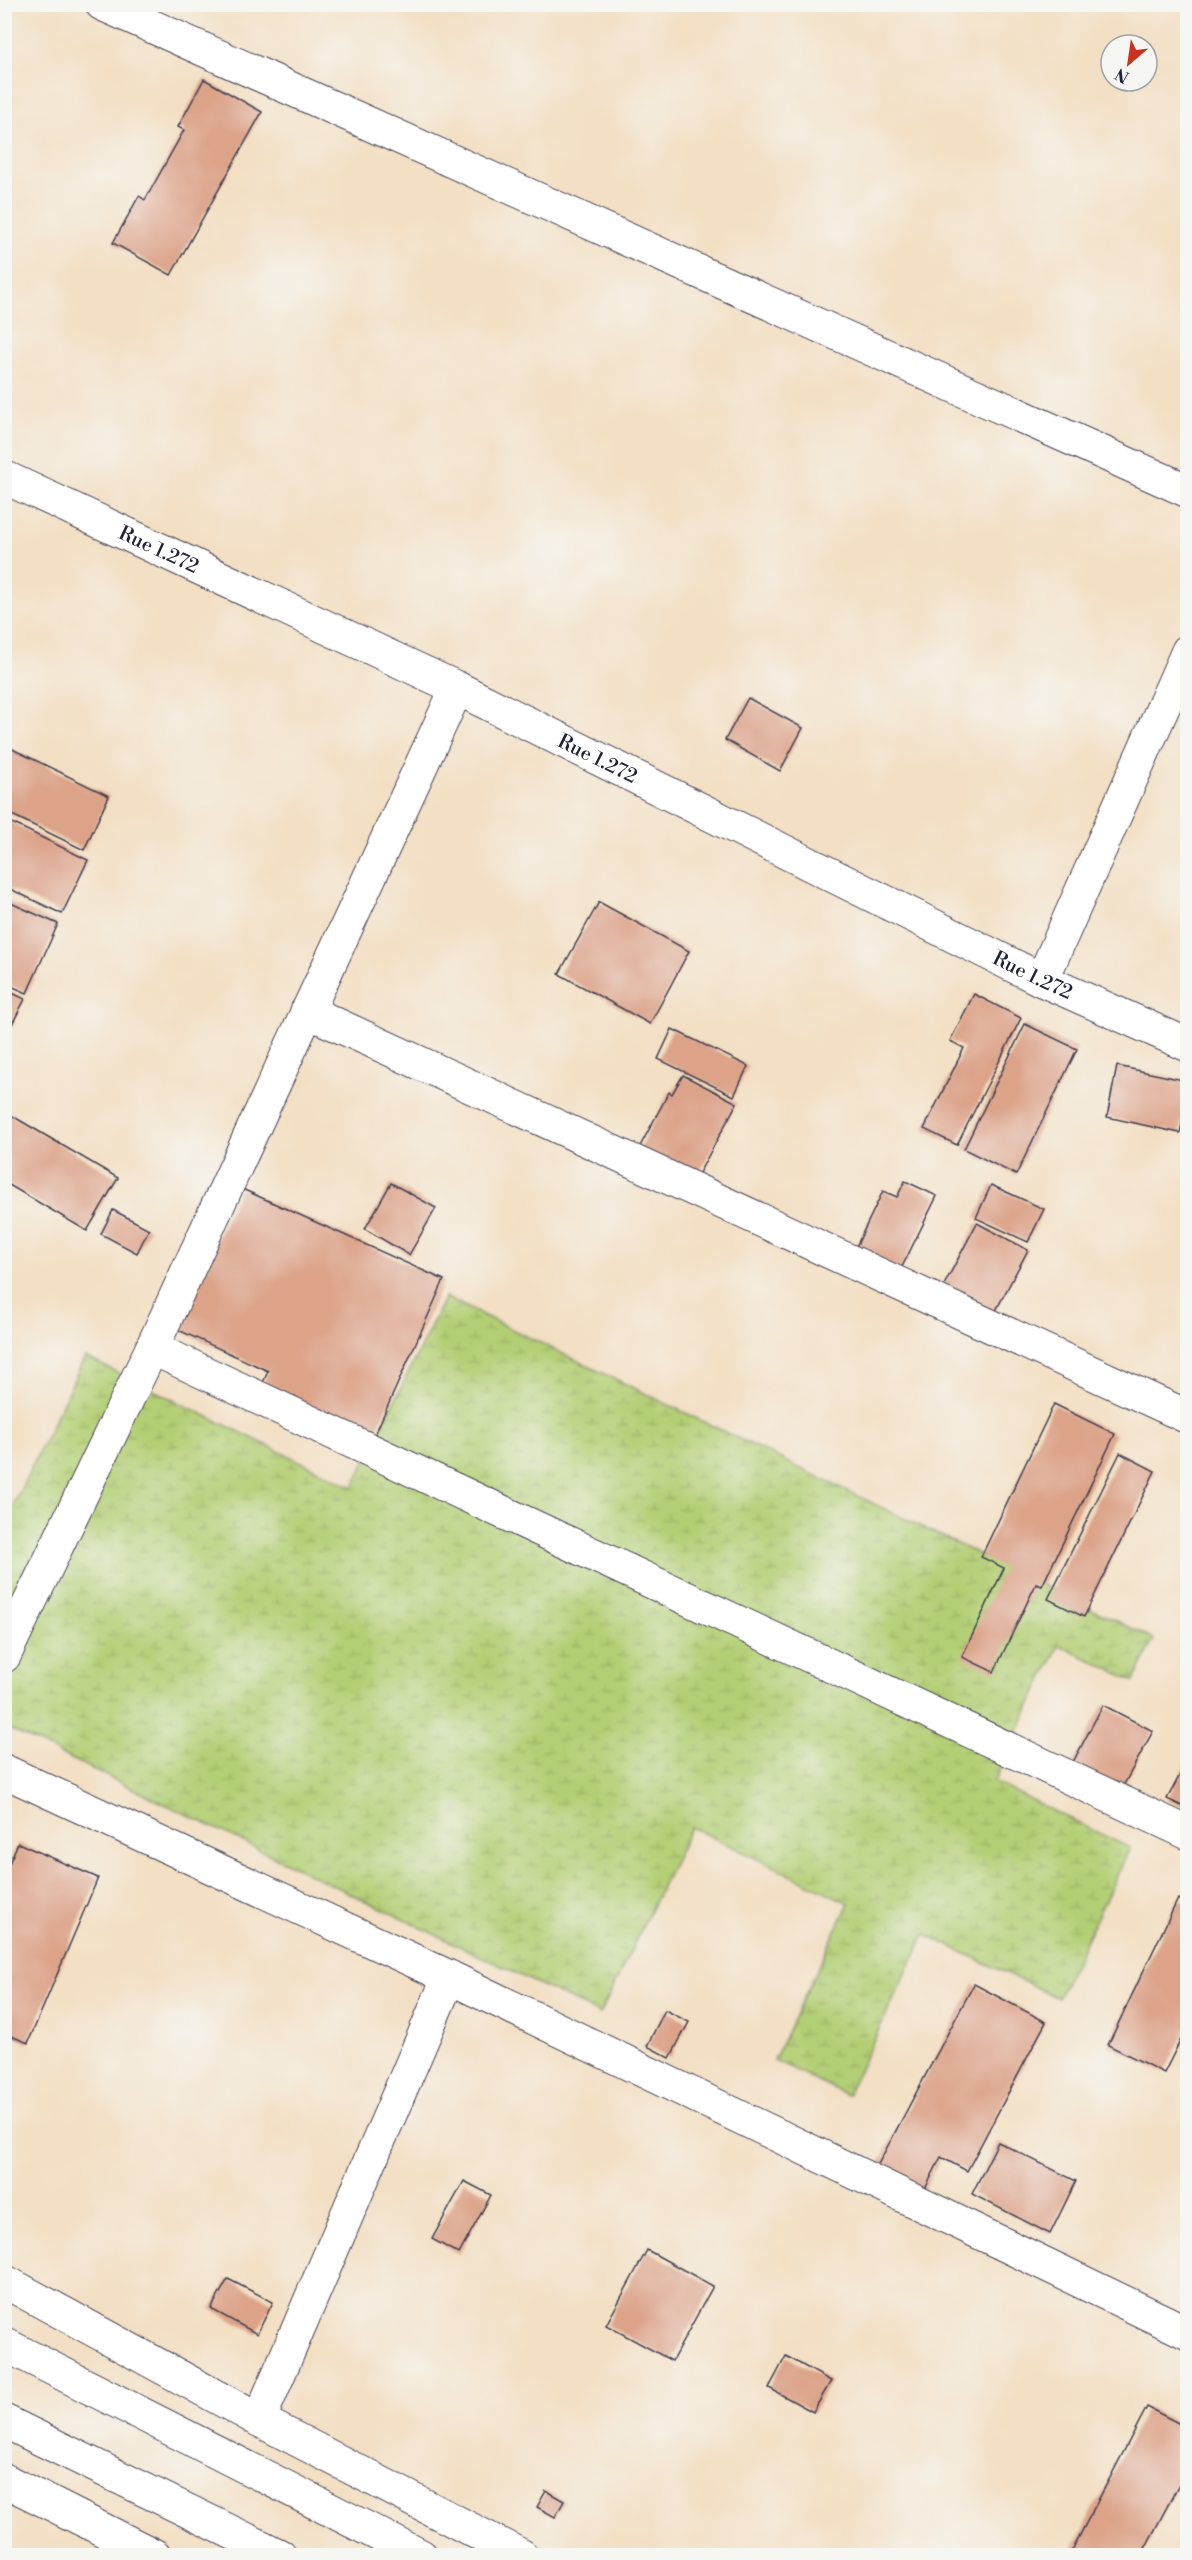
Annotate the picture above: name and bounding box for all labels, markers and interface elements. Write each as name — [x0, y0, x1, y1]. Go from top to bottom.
north arrow — [1099, 33, 1159, 93]
text: N — [1112, 63, 1133, 87]
street label: Rue 1.272 — [114, 521, 202, 580]
street label: Rue 1.272 — [553, 729, 641, 790]
street label: Rue 1.272 — [988, 946, 1076, 1006]

